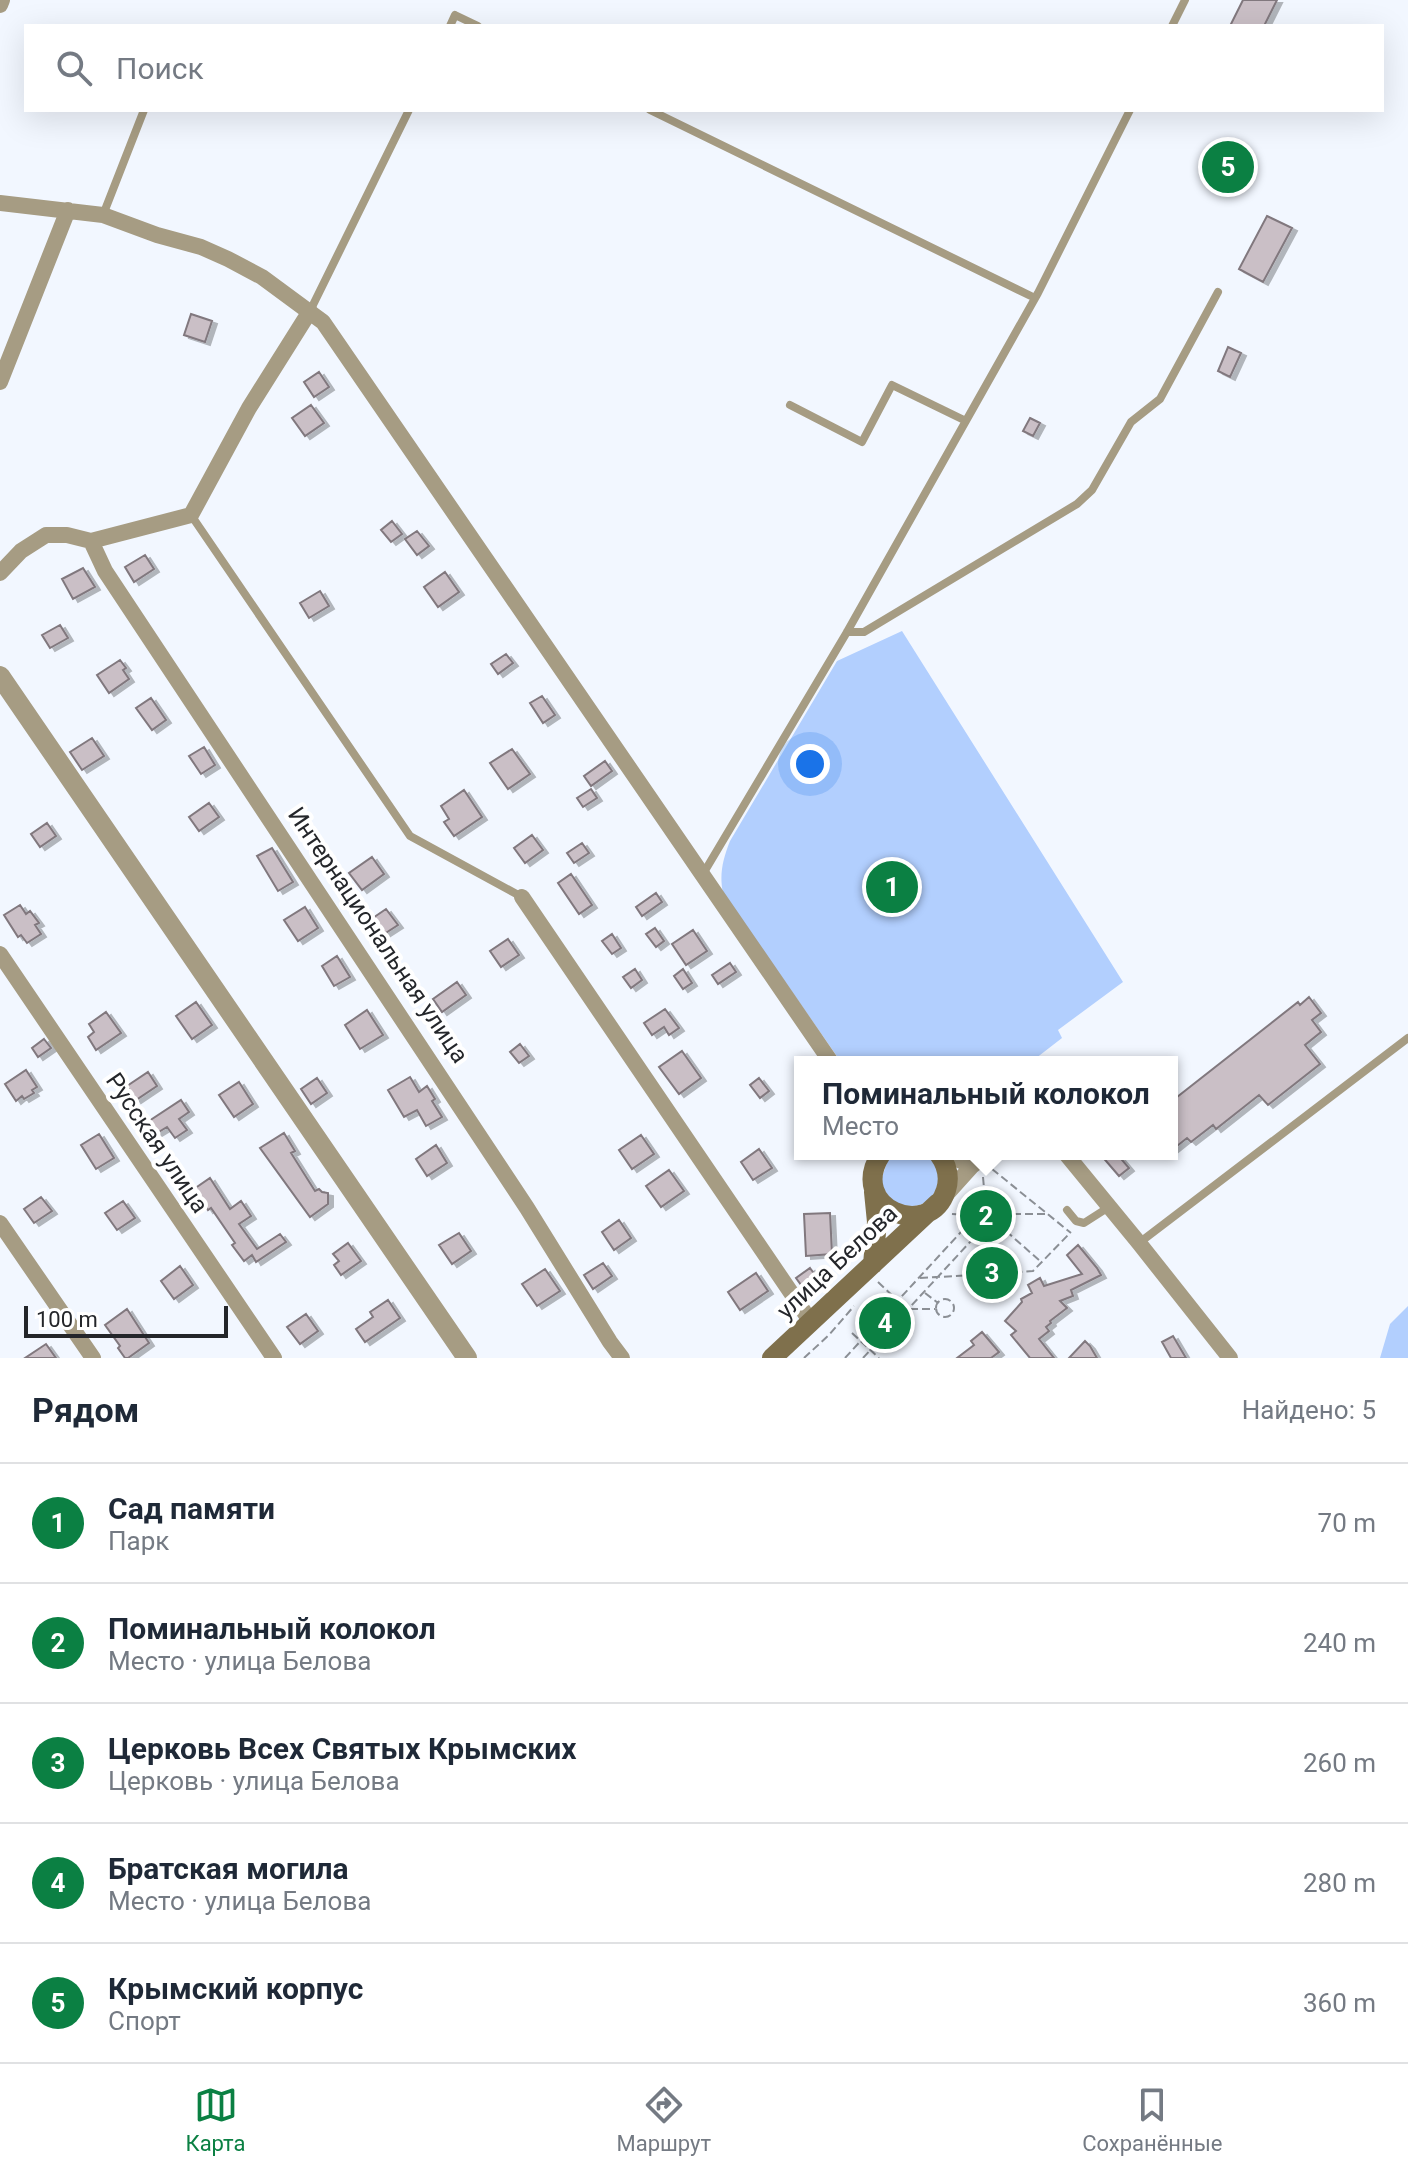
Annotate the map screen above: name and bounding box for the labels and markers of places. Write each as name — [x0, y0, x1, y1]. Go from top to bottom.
pin: 5 — [1202, 137, 1254, 197]
pin: 1 — [866, 857, 918, 917]
pin: 2 — [960, 1186, 1012, 1246]
pin: 3 — [966, 1243, 1018, 1303]
pin: 4 — [859, 1293, 911, 1353]

